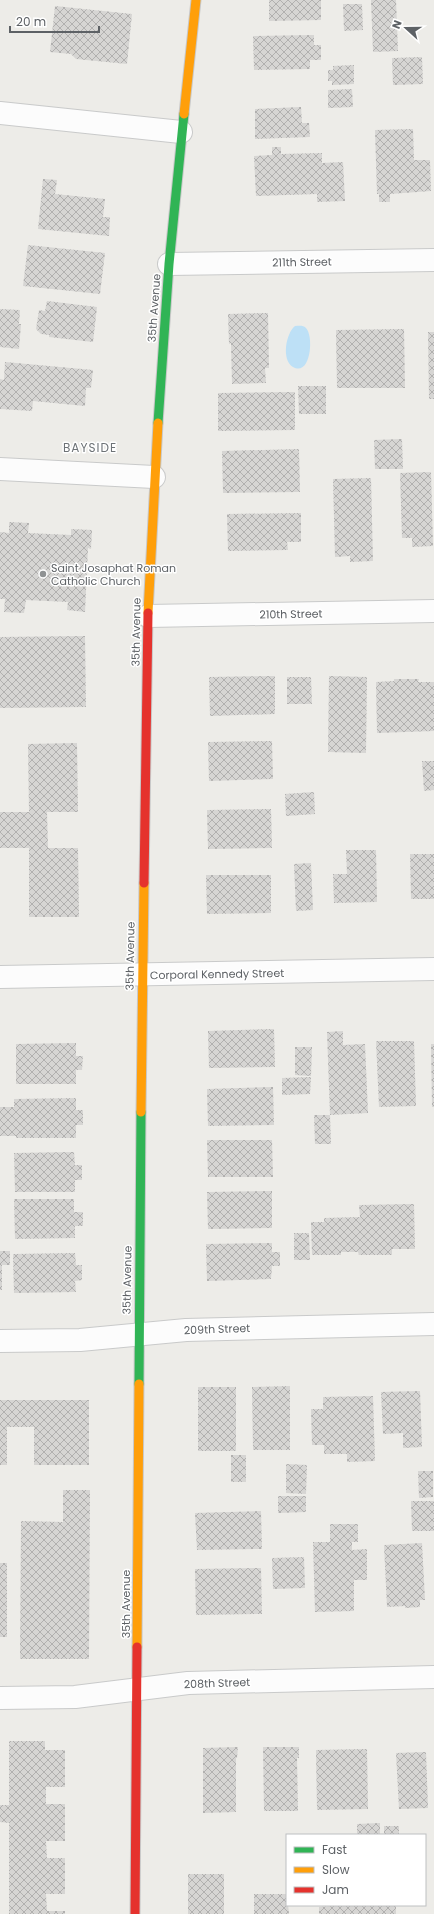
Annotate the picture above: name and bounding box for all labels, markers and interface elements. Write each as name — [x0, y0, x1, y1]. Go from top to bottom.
scale bar — [10, 8, 99, 34]
north arrow — [386, 8, 426, 48]
text: 20 m — [16, 13, 46, 30]
text: N — [388, 18, 406, 31]
street label: 211th Street — [272, 253, 332, 271]
street label: 35th Avenue — [144, 273, 164, 343]
district label: BAYSIDE — [63, 439, 117, 456]
place label: Saint Josaphat Roman Catholic Church — [51, 560, 176, 589]
marker: Saint Josaphat Roman Catholic Church — [38, 569, 48, 579]
street label: 35th Avenue — [127, 597, 145, 666]
street label: 210th Street — [259, 605, 323, 623]
street label: 35th Avenue — [121, 921, 139, 990]
street label: Corporal Kennedy Street — [150, 965, 284, 983]
street label: 35th Avenue — [118, 1245, 136, 1314]
street label: 209th Street — [184, 1320, 250, 1338]
street label: 35th Avenue — [118, 1569, 134, 1638]
street label: 208th Street — [184, 1674, 250, 1692]
legend — [286, 1834, 426, 1906]
text: Fast — [322, 1841, 347, 1858]
text: Slow — [322, 1861, 350, 1878]
text: Jam — [322, 1881, 349, 1898]

